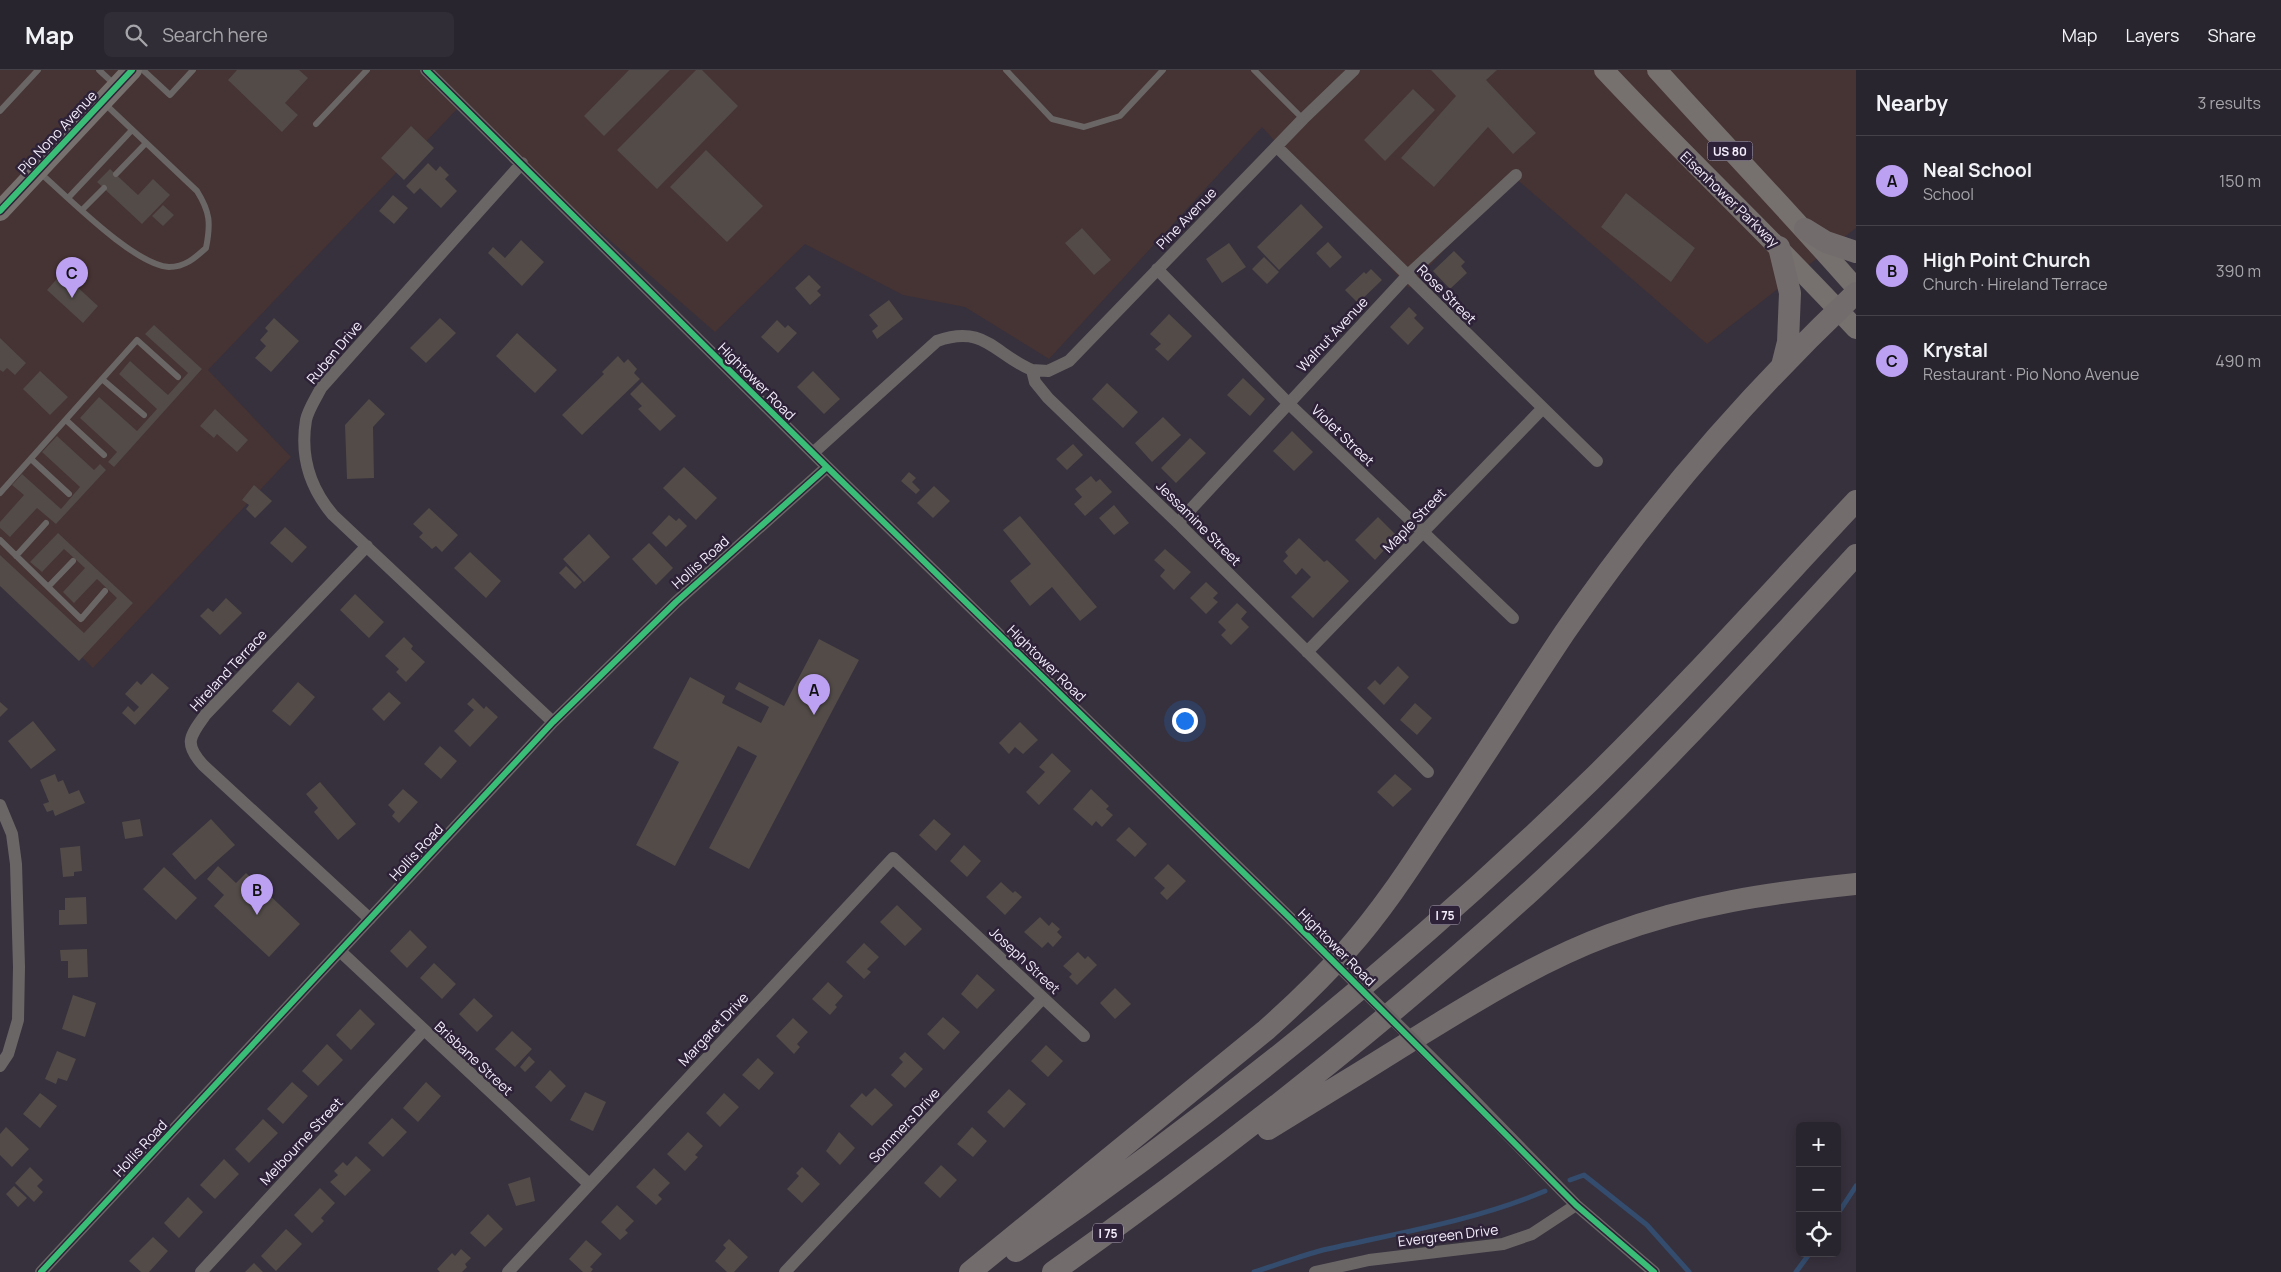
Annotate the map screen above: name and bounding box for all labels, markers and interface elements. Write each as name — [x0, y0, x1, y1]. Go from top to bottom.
search box — [104, 12, 454, 57]
text: Map — [25, 18, 74, 51]
icon: search — [122, 21, 150, 49]
text: Search here — [162, 22, 268, 48]
text: Map — [2062, 23, 2097, 47]
text: Layers — [2125, 23, 2179, 47]
text: Share — [2207, 23, 2256, 47]
street label: Pio Nono Avenue — [13, 86, 101, 178]
text: Nearby — [1876, 89, 1948, 117]
text: 3 results — [2198, 92, 2261, 114]
road number: US 80 — [1708, 142, 1752, 160]
street label: Eisenhower Parkway — [1676, 147, 1784, 252]
text: Neal School — [1923, 157, 2032, 183]
text: A — [1887, 170, 1897, 192]
text: 150 m — [2219, 170, 2261, 192]
street label: Pine Avenue — [1152, 183, 1220, 253]
text: School — [1923, 183, 1974, 205]
text: High Point Church — [1923, 247, 2090, 273]
pin: C — [56, 257, 88, 298]
street label: Rose Street — [1413, 260, 1481, 328]
text: B — [1887, 260, 1897, 282]
text: 390 m — [2216, 260, 2261, 282]
text: Church · Hireland Terrace — [1923, 273, 2108, 295]
street label: Walnut Avenue — [1292, 292, 1372, 376]
street label: Ruben Drive — [302, 316, 366, 388]
text: Krystal — [1923, 337, 1988, 363]
street label: Hightower Road — [714, 338, 800, 424]
text: C — [1886, 350, 1898, 372]
text: 490 m — [2215, 350, 2261, 372]
text: Restaurant · Pio Nono Avenue — [1923, 363, 2139, 385]
street label: Violet Street — [1307, 400, 1379, 470]
street label: Jessamine Street — [1152, 476, 1246, 570]
street label: Maple Street — [1378, 483, 1450, 557]
street label: Hollis Road — [667, 531, 733, 593]
street label: Hightower Road — [1004, 621, 1090, 705]
street label: Hireland Terrace — [185, 625, 271, 715]
pin: A — [798, 674, 830, 715]
your location — [1172, 708, 1198, 734]
street label: Hollis Road — [385, 820, 447, 884]
pin: B — [241, 874, 273, 915]
street label: Hightower Road — [1294, 904, 1380, 990]
road number: I 75 — [1430, 906, 1460, 924]
street label: Joseph Street — [985, 922, 1065, 998]
street label: Margaret Drive — [674, 988, 752, 1070]
street label: Brisbane Street — [431, 1017, 518, 1100]
street label: Sommers Drive — [864, 1083, 944, 1167]
street label: Melbourne Street — [255, 1093, 347, 1189]
street label: Hollis Road — [109, 1116, 171, 1180]
map controls — [1796, 1122, 1841, 1257]
button: + — [1796, 1122, 1841, 1167]
button: − — [1796, 1167, 1841, 1212]
button: locate — [1796, 1212, 1841, 1257]
street label: Evergreen Drive — [1397, 1219, 1499, 1251]
road number: I 75 — [1093, 1224, 1123, 1242]

